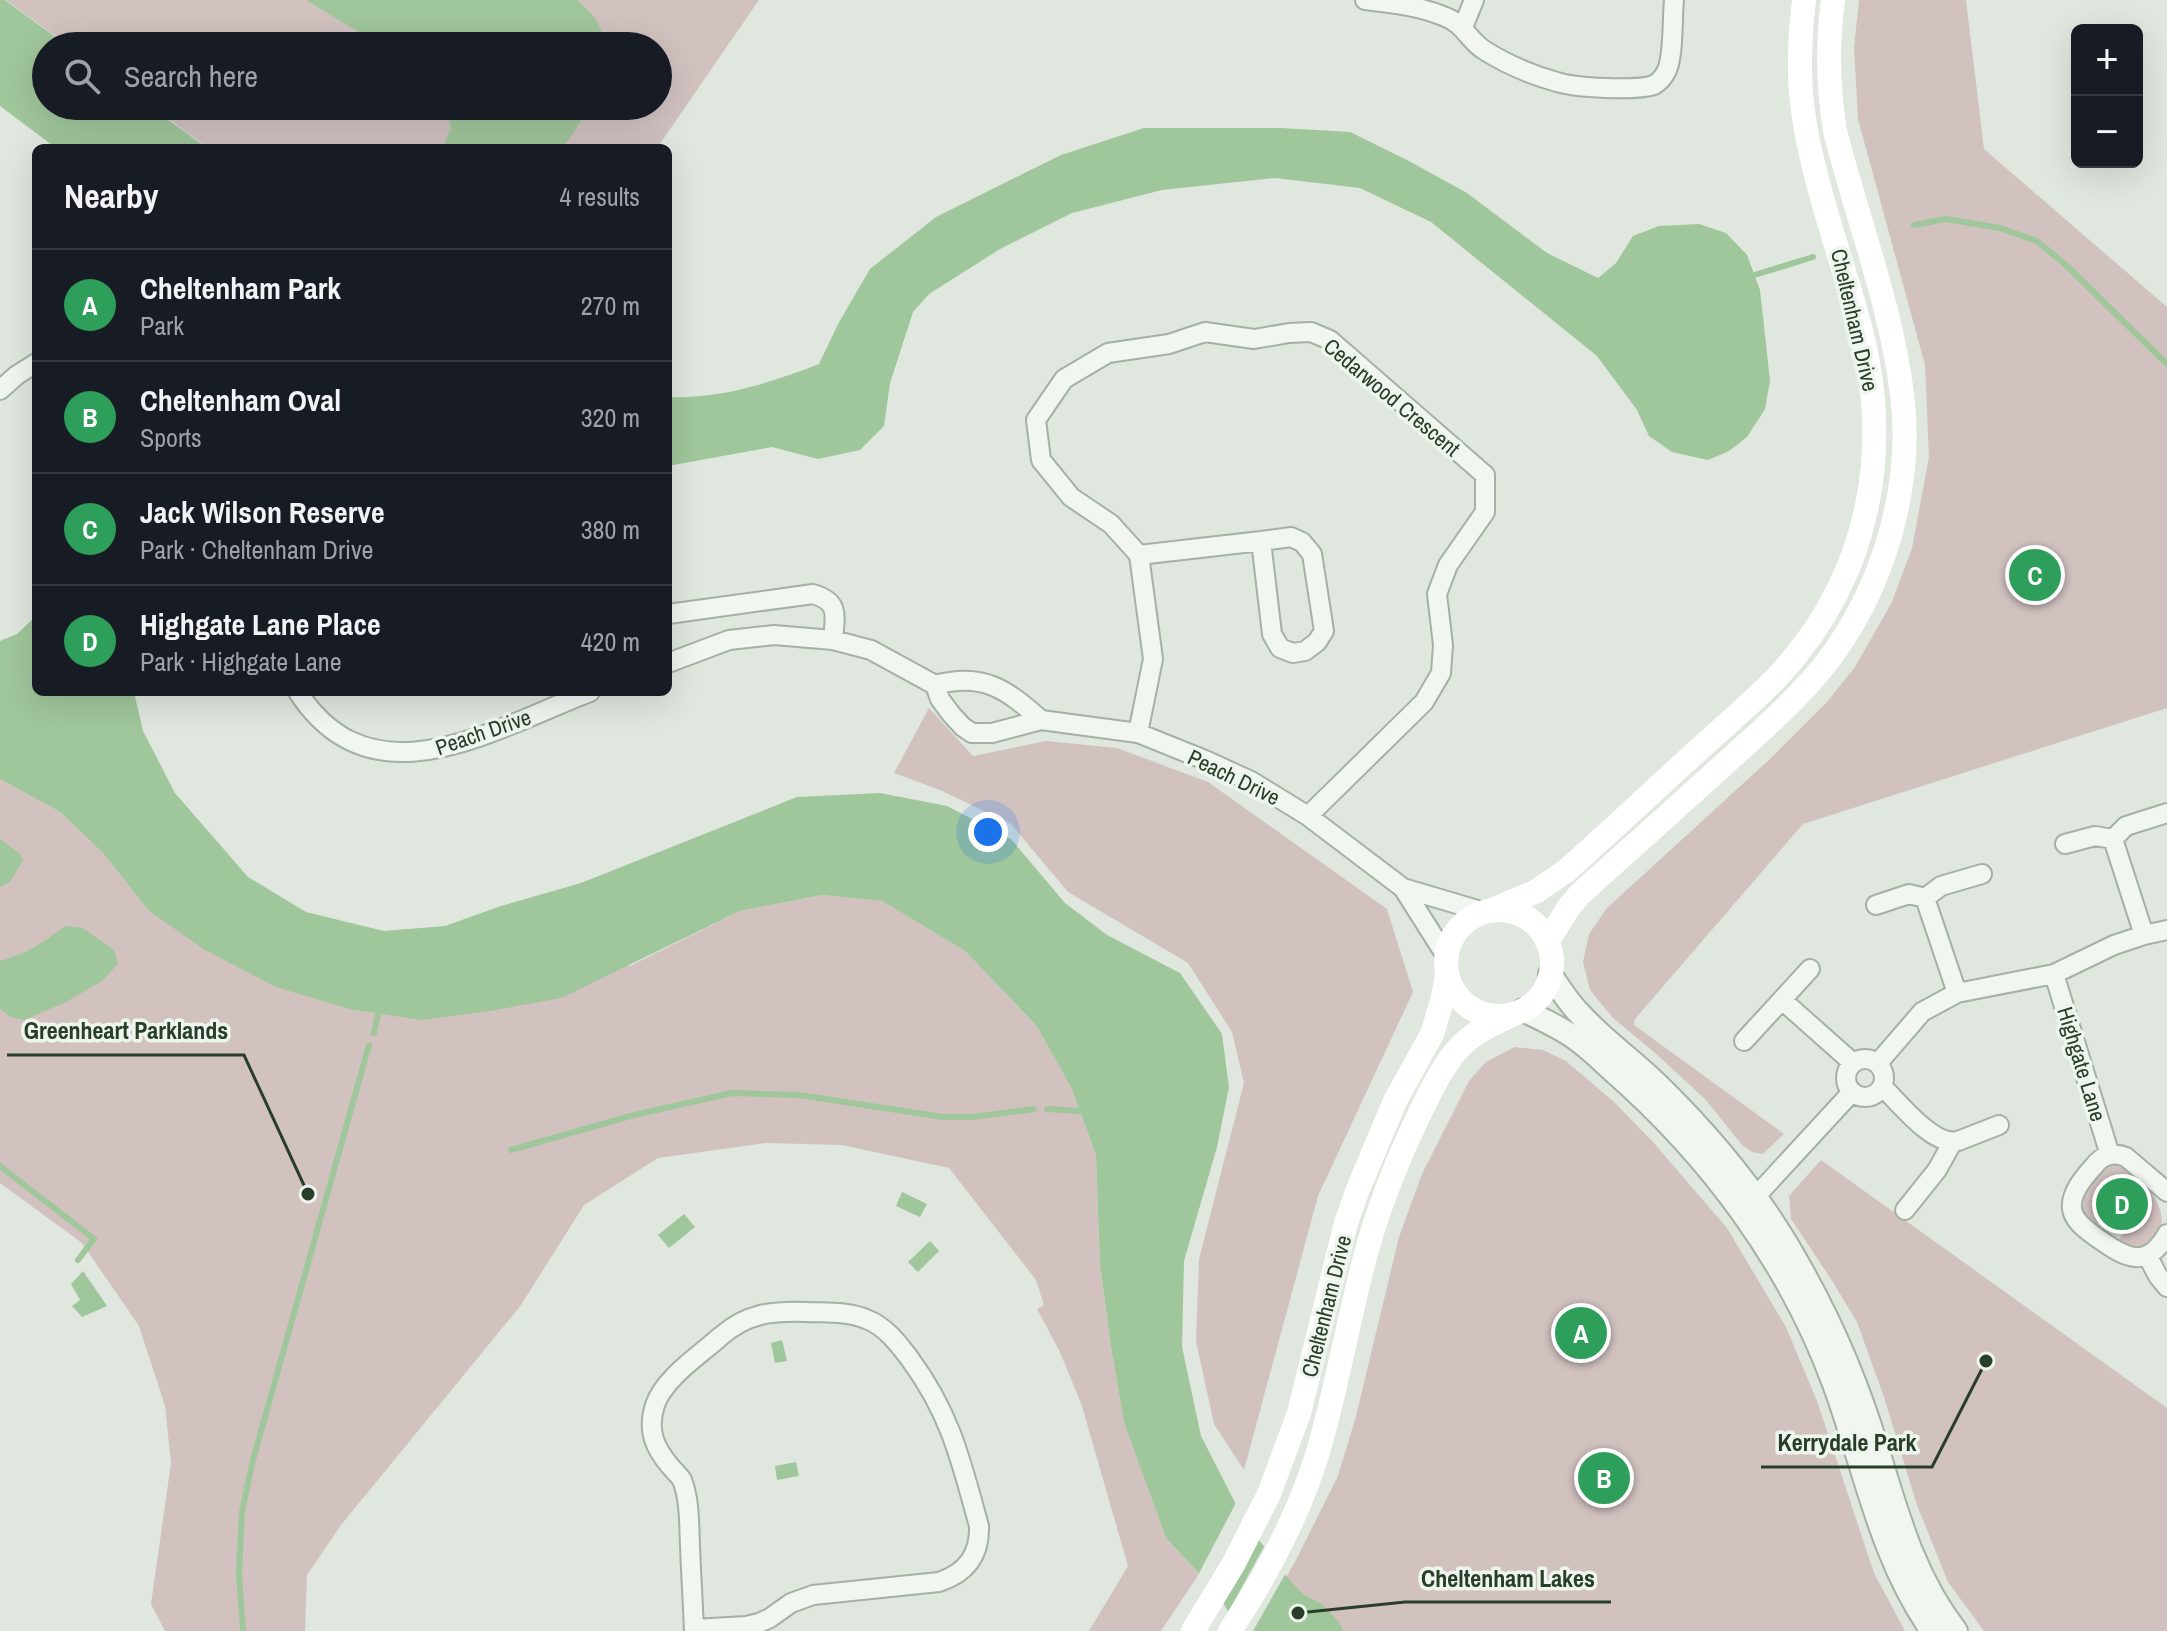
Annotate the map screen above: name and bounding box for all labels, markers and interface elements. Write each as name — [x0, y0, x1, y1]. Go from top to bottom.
map controls — [2071, 24, 2143, 168]
button: + — [2071, 24, 2143, 96]
search box — [32, 32, 672, 120]
icon: search — [60, 54, 104, 98]
text: Search here — [124, 56, 258, 96]
button: − — [2071, 96, 2143, 168]
text: Nearby — [64, 173, 159, 219]
text: 4 results — [559, 179, 640, 214]
street label: Cheltenham Drive — [1824, 246, 1886, 394]
text: Cheltenham Park — [140, 268, 341, 308]
text: A — [82, 288, 98, 323]
text: 270 m — [581, 288, 640, 323]
text: Park — [140, 308, 184, 343]
street label: Cedarwood Crescent — [1317, 331, 1467, 463]
text: Cheltenham Oval — [140, 380, 341, 420]
text: B — [82, 400, 98, 435]
text: 320 m — [581, 400, 640, 435]
text: Sports — [140, 420, 202, 455]
text: Jack Wilson Reserve — [140, 492, 385, 532]
text: C — [82, 512, 98, 547]
text: 380 m — [581, 512, 640, 547]
text: Park · Cheltenham Drive — [140, 532, 373, 567]
pin: C — [2009, 545, 2061, 605]
text: Highgate Lane Place — [140, 604, 381, 644]
text: D — [82, 624, 98, 659]
text: 420 m — [581, 624, 640, 659]
text: Park · Highgate Lane — [140, 644, 342, 679]
street label: Peach Drive — [431, 702, 535, 762]
street label: Peach Drive — [1183, 742, 1285, 812]
your location — [968, 812, 1008, 852]
street label: Highgate Lane — [2050, 1003, 2114, 1125]
callout: Greenheart Parklands — [7, 1007, 244, 1055]
text: Greenheart Parklands — [24, 1014, 228, 1046]
pin: D — [2096, 1174, 2148, 1234]
street label: Cheltenham Drive — [1294, 1232, 1358, 1380]
pin: A — [1555, 1303, 1607, 1363]
callout: Kerrydale Park — [1761, 1419, 1932, 1467]
text: Kerrydale Park — [1778, 1426, 1917, 1458]
pin: B — [1578, 1448, 1630, 1508]
callout: Cheltenham Lakes — [1405, 1554, 1611, 1602]
text: Cheltenham Lakes — [1421, 1562, 1595, 1594]

